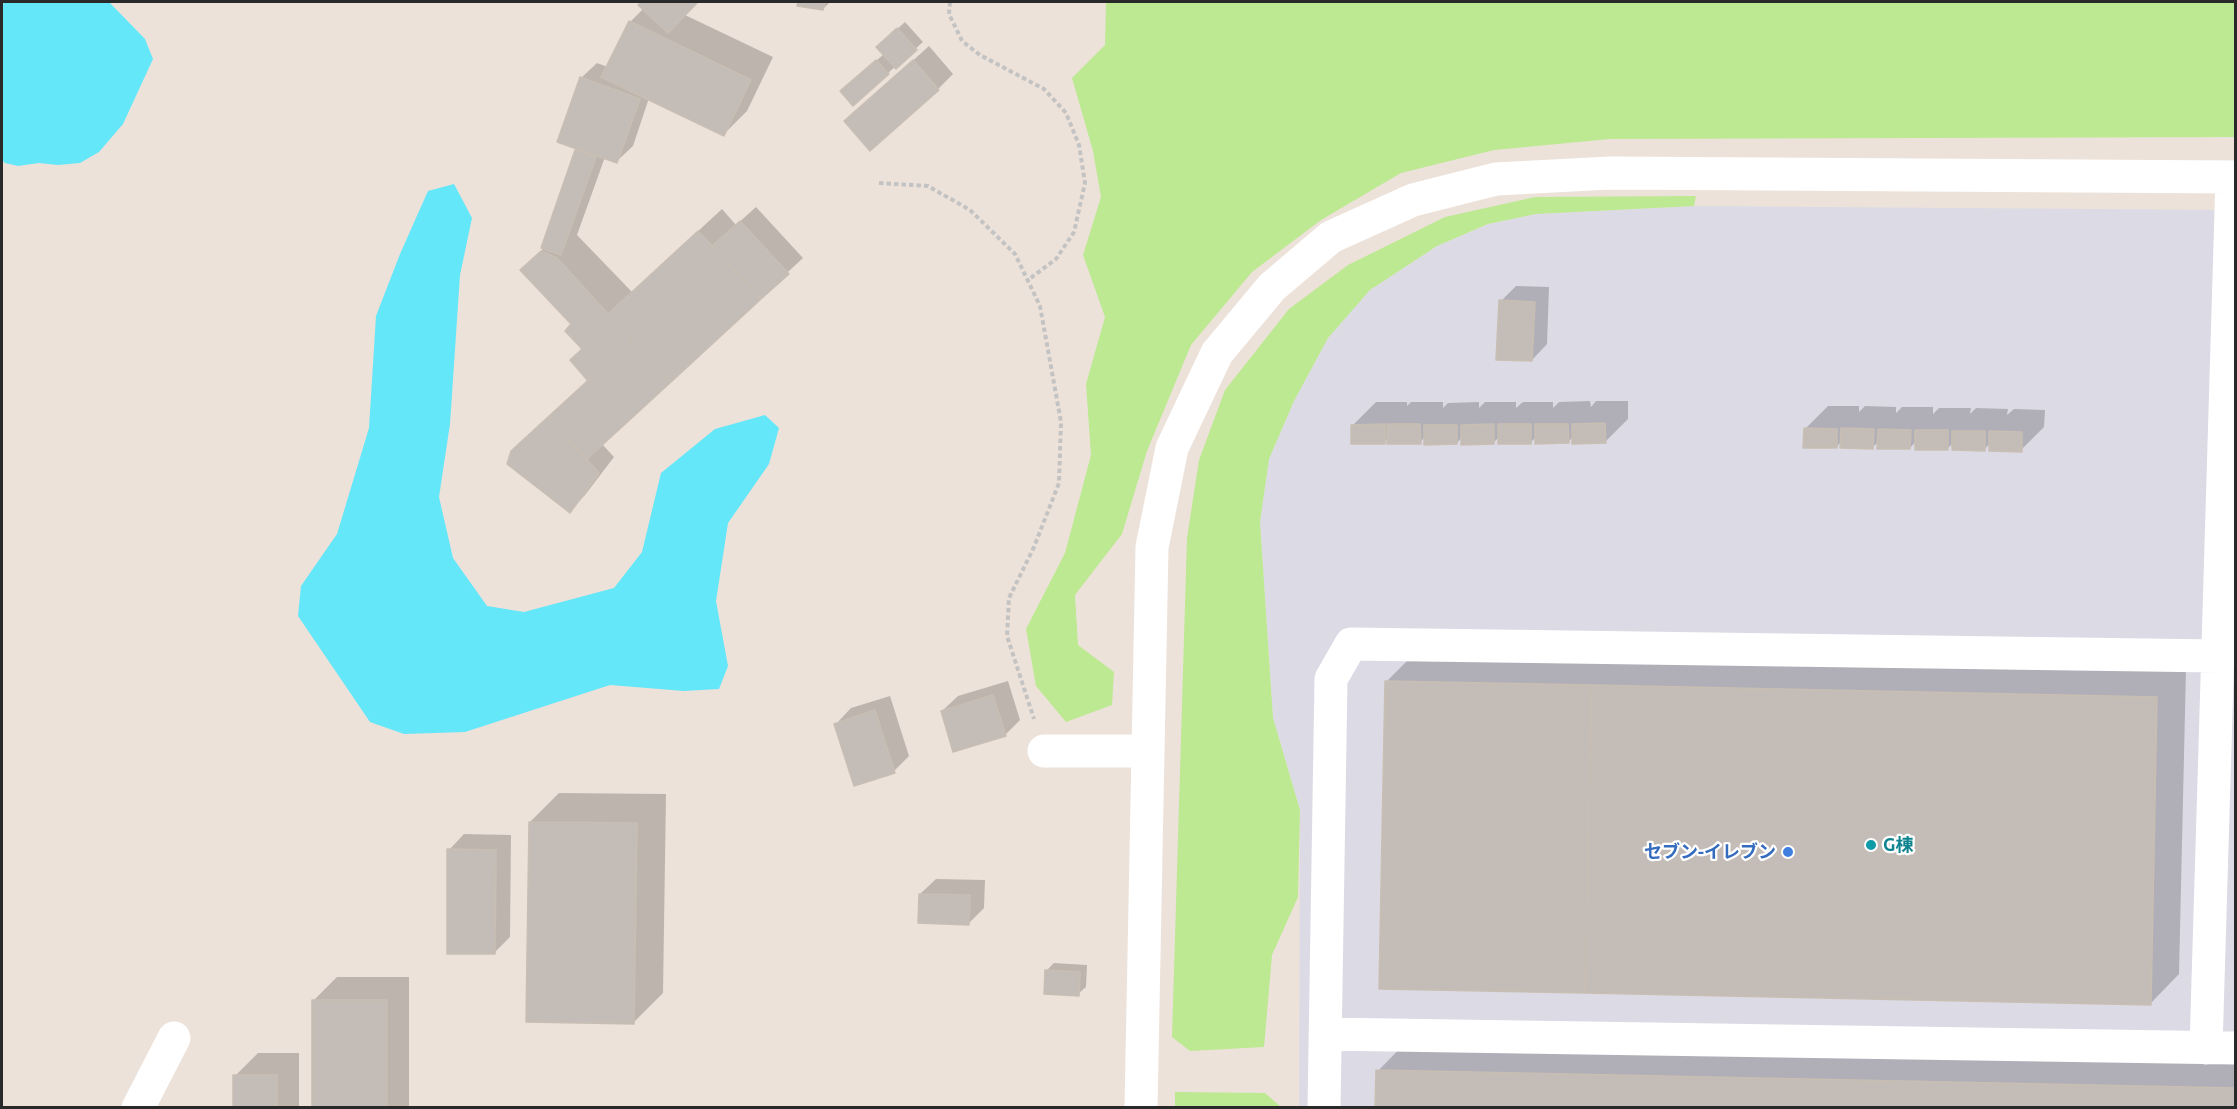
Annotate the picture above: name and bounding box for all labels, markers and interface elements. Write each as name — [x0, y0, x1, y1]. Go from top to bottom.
place label: G棟 — [1883, 834, 1913, 856]
marker: G棟 — [1864, 838, 1878, 852]
place label: セブン-イレブン — [1644, 841, 1776, 863]
marker: セブン-イレブン — [1781, 845, 1795, 859]

